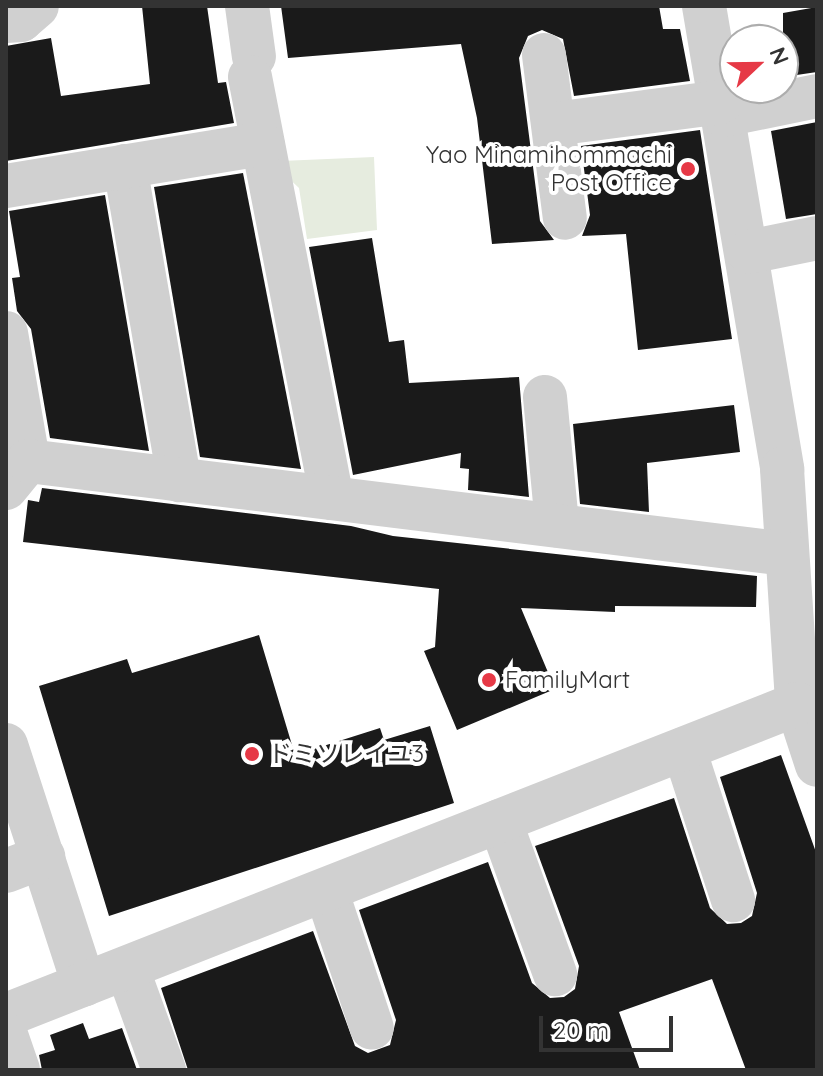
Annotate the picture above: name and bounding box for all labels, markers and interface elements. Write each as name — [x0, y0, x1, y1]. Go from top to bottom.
north arrow — [719, 24, 799, 104]
text: N — [763, 43, 795, 68]
place label: Yao Minamihommachi Post Office — [426, 141, 672, 197]
marker: Yao Minamihommachi Post Office — [679, 160, 697, 178]
place label: FamilyMart — [505, 666, 630, 694]
marker: FamilyMart — [480, 671, 498, 689]
place label: ドミソレイユ3 — [268, 740, 425, 768]
marker: ドミソレイユ3 — [243, 745, 261, 763]
scale bar — [543, 1000, 677, 1050]
text: 20 m — [553, 1015, 609, 1045]

